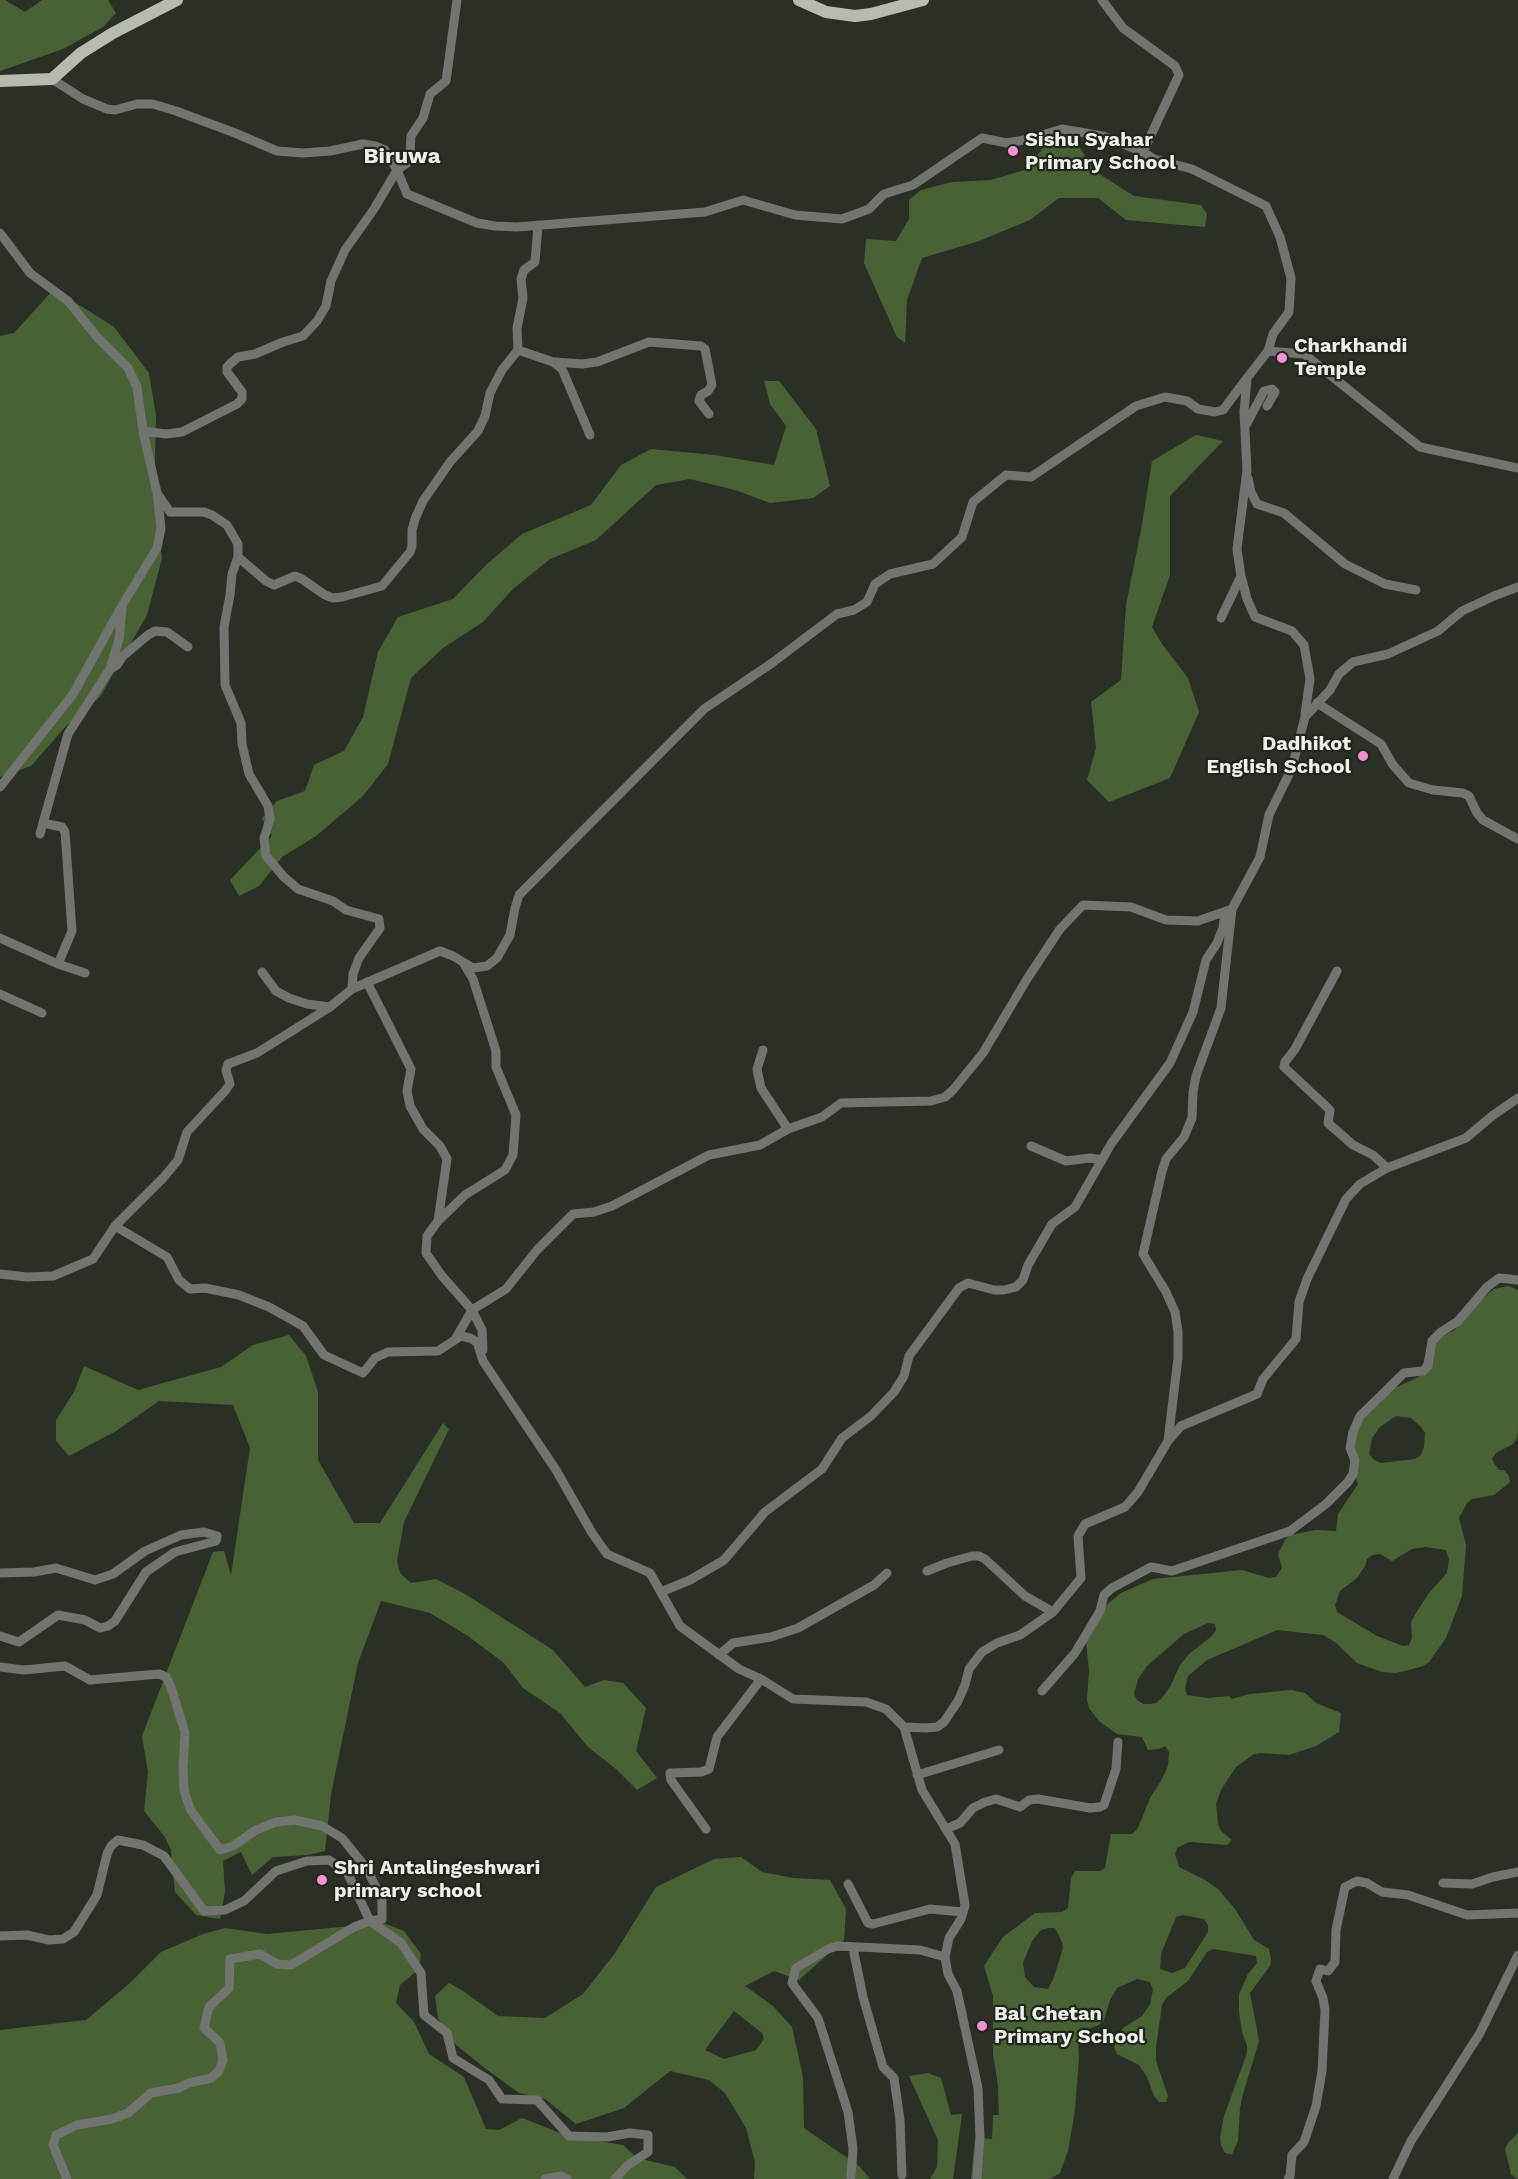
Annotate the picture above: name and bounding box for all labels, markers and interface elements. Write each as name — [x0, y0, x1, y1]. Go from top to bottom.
place label: Sishu Syahar Primary School — [1025, 128, 1176, 175]
district label: Biruwa — [364, 144, 440, 170]
marker: Sishu Syahar Primary School — [1006, 144, 1020, 158]
place label: Charkhandi Temple — [1294, 334, 1407, 381]
marker: Charkhandi Temple — [1275, 351, 1289, 365]
place label: Dadhikot English School — [1207, 732, 1351, 779]
marker: Dadhikot English School — [1356, 749, 1370, 763]
place label: Shri Antalingeshwari primary school — [334, 1856, 540, 1903]
marker: Shri Antalingeshwari primary school — [315, 1873, 329, 1887]
place label: Bal Chetan Primary School — [994, 2002, 1145, 2049]
marker: Bal Chetan Primary School — [975, 2019, 989, 2033]

